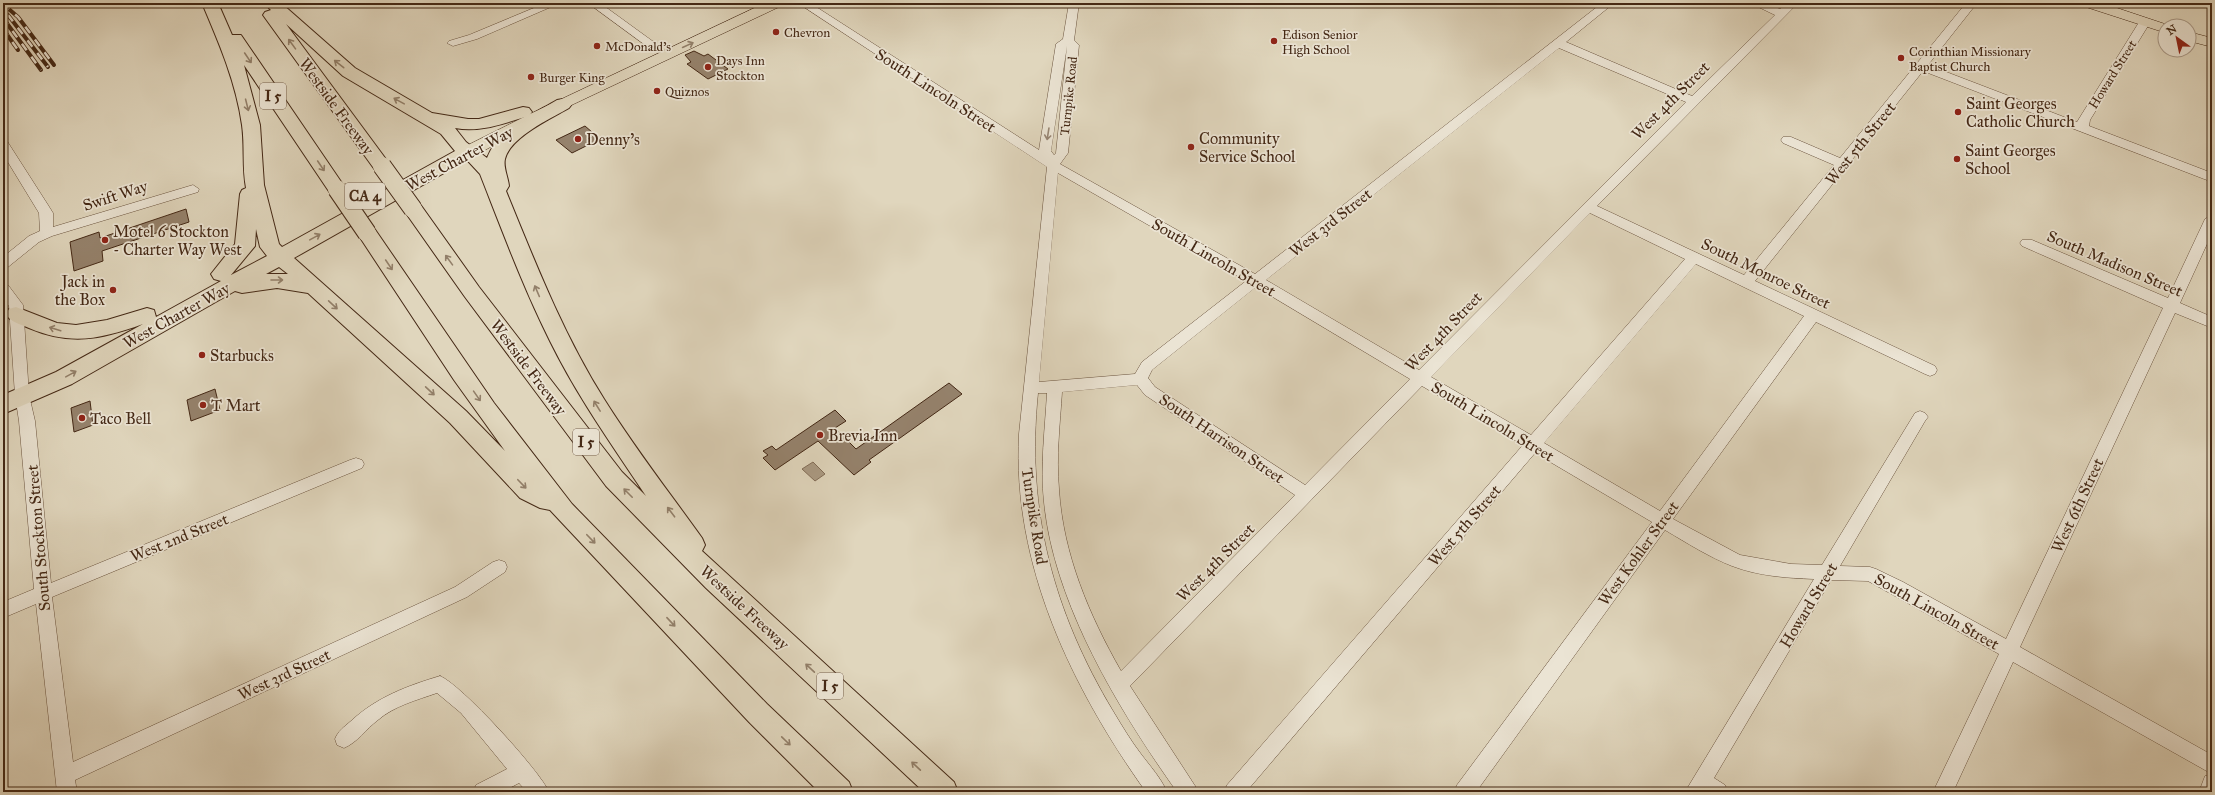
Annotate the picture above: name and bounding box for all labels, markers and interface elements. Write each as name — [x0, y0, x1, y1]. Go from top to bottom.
north arrow — [2157, 18, 2197, 58]
text: N — [2164, 22, 2180, 38]
place label: Chevron — [784, 25, 830, 41]
marker: Chevron — [771, 27, 781, 37]
place label: Edison Senior High School — [1282, 27, 1358, 58]
marker: Edison Senior High School — [1269, 36, 1279, 46]
street label: Howard Street — [2085, 37, 2141, 112]
one-way arrow — [288, 39, 296, 50]
place label: McDonald's — [605, 39, 671, 55]
marker: McDonald's — [592, 41, 602, 51]
one-way arrow — [682, 41, 694, 48]
street label: South Lincoln Street — [872, 44, 1000, 137]
place label: Corinthian Missionary Baptist Church — [1909, 44, 2032, 75]
one-way arrow — [244, 53, 252, 64]
place label: Days Inn Stockton — [716, 53, 765, 84]
marker: Corinthian Missionary Baptist Church — [1896, 53, 1906, 63]
street label: Westside Freeway — [295, 54, 378, 159]
street label: Turnpike Road — [1057, 55, 1081, 136]
street label: West 4th Street — [1627, 57, 1714, 143]
one-way arrow — [333, 59, 344, 68]
marker: Days Inn Stockton — [703, 62, 713, 72]
place label: Burger King — [539, 70, 605, 86]
marker: Burger King — [526, 72, 536, 82]
road number: I 5 — [260, 83, 286, 109]
place label: Quiznos — [665, 84, 709, 100]
marker: Quiznos — [652, 86, 662, 96]
place label: Saint Georges Catholic Church — [1966, 94, 2075, 131]
one-way arrow — [393, 97, 405, 104]
one-way arrow — [244, 98, 252, 111]
street label: West 5th Street — [1821, 98, 1900, 189]
marker: Saint Georges Catholic Church — [1953, 107, 1963, 117]
street label: West Charter Way — [402, 122, 517, 195]
one-way arrow — [1044, 127, 1052, 140]
place label: Community Service School — [1199, 129, 1296, 166]
place label: Denny's — [586, 130, 640, 149]
marker: Denny's — [573, 134, 583, 144]
place label: Saint Georges School — [1965, 141, 2056, 178]
marker: Community Service School — [1186, 142, 1196, 152]
marker: Saint Georges School — [1952, 154, 1962, 164]
one-way arrow — [317, 160, 325, 171]
street label: Swift Way — [80, 176, 150, 215]
road number: CA 4 — [345, 183, 385, 209]
street label: West 3rd Street — [1285, 184, 1376, 261]
street label: South Lincoln Street — [1148, 214, 1279, 301]
place label: Motel 6 Stockton - Charter Way West — [113, 222, 242, 259]
street label: South Madison Street — [2044, 226, 2186, 301]
one-way arrow — [309, 233, 321, 241]
street label: South Monroe Street — [1698, 234, 1834, 313]
marker: Motel 6 Stockton - Charter Way West — [100, 235, 110, 245]
one-way arrow — [445, 255, 453, 266]
one-way arrow — [384, 260, 393, 271]
place label: Jack in the Box — [55, 272, 105, 309]
one-way arrow — [270, 276, 283, 284]
street label: West Charter Way — [120, 278, 233, 353]
marker: Jack in the Box — [108, 285, 118, 295]
one-way arrow — [533, 285, 540, 297]
street label: West 4th Street — [1401, 288, 1486, 375]
one-way arrow — [328, 300, 338, 310]
street label: Westside Freeway — [486, 316, 571, 419]
one-way arrow — [49, 325, 62, 332]
place label: Starbucks — [210, 346, 274, 365]
marker: Starbucks — [197, 350, 207, 360]
one-way arrow — [65, 369, 77, 377]
street label: South Lincoln Street — [1428, 377, 1558, 466]
one-way arrow — [425, 387, 435, 396]
street label: South Harrison Street — [1156, 389, 1288, 488]
one-way arrow — [473, 390, 481, 401]
place label: T Mart — [211, 396, 261, 415]
marker: T Mart — [198, 400, 208, 410]
one-way arrow — [593, 401, 601, 412]
place label: Taco Bell — [90, 409, 152, 428]
marker: Taco Bell — [77, 413, 87, 423]
place label: Brevia Inn — [828, 426, 898, 445]
road number: I 5 — [573, 429, 599, 455]
marker: Brevia Inn — [815, 430, 825, 440]
street label: West 6th Street — [2047, 455, 2108, 555]
street label: South Stockton Street — [23, 464, 54, 612]
street label: Turnpike Road — [1017, 466, 1052, 566]
one-way arrow — [517, 479, 527, 489]
street label: West 5th Street — [1424, 481, 1505, 570]
one-way arrow — [623, 488, 633, 498]
street label: West Kohler Street — [1594, 497, 1683, 609]
one-way arrow — [667, 507, 675, 518]
street label: West 2nd Street — [127, 509, 231, 566]
street label: West 4th Street — [1172, 519, 1259, 605]
one-way arrow — [586, 534, 596, 544]
street label: Howard Street — [1776, 559, 1841, 651]
street label: Westside Freeway — [696, 561, 793, 654]
street label: South Lincoln Street — [1871, 569, 2003, 654]
one-way arrow — [666, 617, 676, 627]
street label: West 3rd Street — [235, 645, 334, 704]
one-way arrow — [805, 663, 815, 672]
road number: I 5 — [817, 673, 843, 699]
one-way arrow — [781, 736, 791, 745]
one-way arrow — [910, 761, 921, 770]

